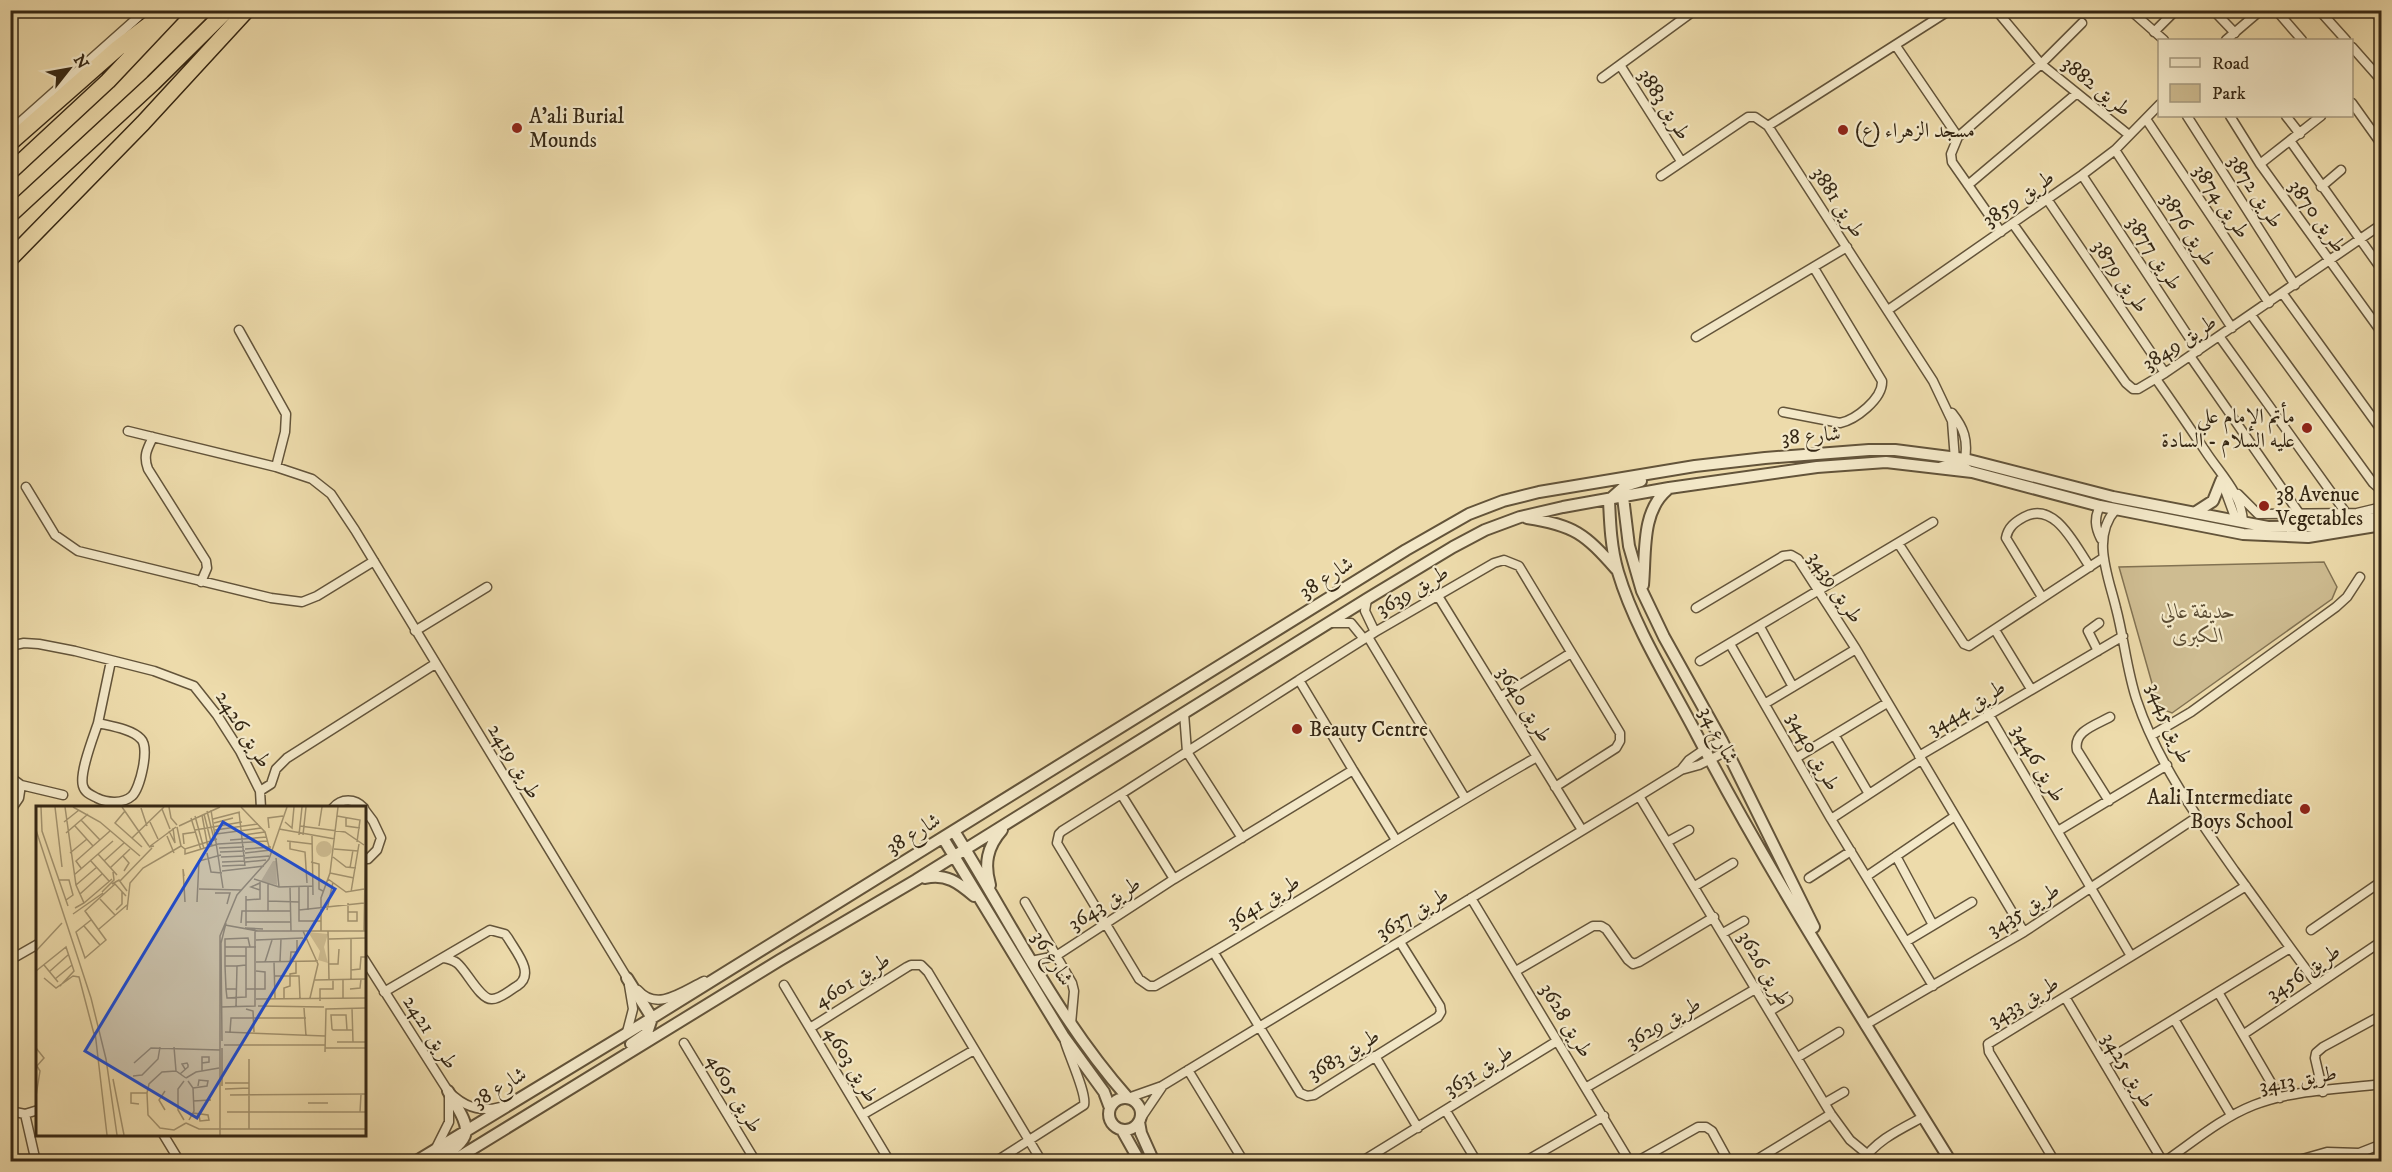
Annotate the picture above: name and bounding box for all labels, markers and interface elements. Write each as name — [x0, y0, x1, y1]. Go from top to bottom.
north arrow — [39, 39, 99, 99]
legend — [2158, 39, 2353, 117]
text: N — [69, 51, 93, 73]
street label: طريق 3882 — [2056, 51, 2136, 123]
text: Road — [2212, 53, 2249, 75]
street label: طريق 3883 — [1632, 64, 1696, 145]
text: Park — [2212, 83, 2246, 105]
place label: A'ali Burial Mounds — [529, 104, 625, 154]
place label: مسجد الزهراء (ع) — [1855, 118, 1975, 148]
marker: A'ali Burial Mounds — [510, 121, 524, 135]
marker: مسجد الزهراء (ع) — [1836, 123, 1850, 137]
street label: طريق 3872 — [2222, 150, 2289, 233]
street label: طريق 3874 — [2187, 159, 2255, 244]
street label: طريق 3881 — [1806, 162, 1871, 243]
street label: طريق 3859 — [1977, 165, 2060, 233]
street label: طريق 3870 — [2283, 175, 2352, 258]
street label: طريق 3876 — [2155, 188, 2222, 272]
street label: طريق 3877 — [2121, 211, 2188, 296]
street label: طريق 3879 — [2086, 235, 2154, 318]
street label: طريق 3849 — [2137, 309, 2222, 377]
place label: مأتم الإمام علي عليه السلام - السادة — [2161, 401, 2295, 458]
street label: شارع 38 — [1781, 421, 1842, 455]
marker: مأتم الإمام علي عليه السلام - السادة — [2300, 421, 2314, 435]
place label: 38 Avenue Vegetables — [2275, 482, 2363, 532]
marker: 38 Avenue Vegetables — [2257, 499, 2271, 513]
street label: طريق 3439 — [1802, 547, 1869, 628]
street label: شارع 38 — [1294, 551, 1361, 608]
street label: طريق 3639 — [1371, 560, 1454, 622]
park label: حديقة عالي الكبرى — [2160, 599, 2236, 649]
street label: طريق 3640 — [1491, 662, 1558, 747]
street label: طريق 3444 — [1923, 674, 2011, 741]
street label: طريق 3445 — [2140, 679, 2198, 768]
street label: طريق 2426 — [209, 686, 277, 773]
street label: شارع 34 — [1689, 702, 1744, 770]
street label: طريق 3440 — [1781, 707, 1845, 795]
place label: Beauty Centre — [1309, 717, 1428, 743]
street label: طريق 2419 — [482, 719, 547, 804]
street label: طريق 3446 — [2005, 720, 2071, 807]
marker: Beauty Centre — [1290, 722, 1304, 736]
place label: Aali Intermediate Boys School — [2147, 785, 2294, 835]
marker: Aali Intermediate Boys School — [2298, 802, 2312, 816]
inset map — [36, 806, 366, 1136]
street label: شارع 38 — [881, 807, 948, 864]
street label: طريق 3641 — [1222, 869, 1305, 934]
street label: طريق 3643 — [1063, 871, 1146, 937]
street label: طريق 3435 — [1982, 877, 2065, 942]
street label: طريق 3637 — [1371, 882, 1454, 946]
street label: شارع 36 — [1022, 926, 1079, 993]
street label: طريق 3626 — [1732, 926, 1797, 1011]
street label: طريق 3456 — [2261, 939, 2346, 1007]
street label: طريق 4601 — [810, 947, 895, 1014]
street label: طريق 3433 — [1983, 970, 2064, 1033]
street label: طريق 3628 — [1534, 978, 1599, 1063]
street label: طريق 2421 — [397, 991, 464, 1075]
street label: طريق 3629 — [1621, 991, 1706, 1055]
street label: طريق 4603 — [818, 1021, 884, 1108]
street label: طريق 3683 — [1303, 1023, 1385, 1087]
street label: طريق 3425 — [2096, 1028, 2161, 1113]
street label: طريق 3631 — [1439, 1039, 1518, 1102]
street label: طريق 4605 — [700, 1049, 768, 1138]
street label: طريق 3413 — [2257, 1060, 2339, 1100]
street label: شارع 38 — [467, 1061, 534, 1118]

